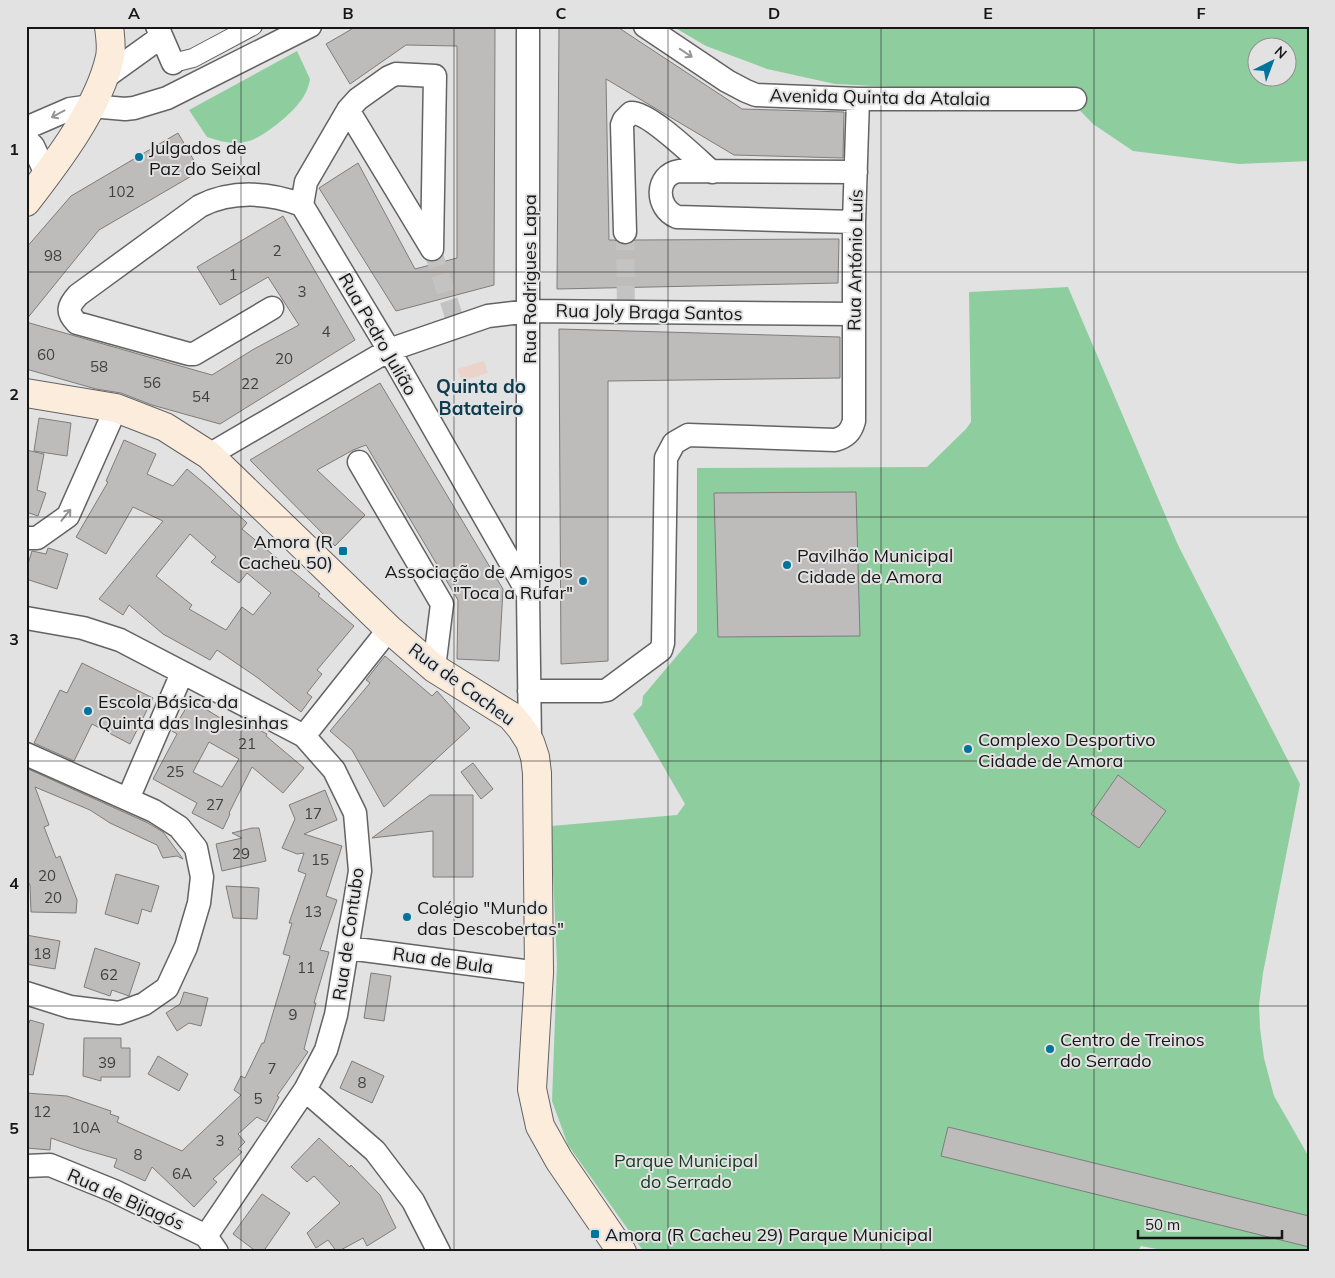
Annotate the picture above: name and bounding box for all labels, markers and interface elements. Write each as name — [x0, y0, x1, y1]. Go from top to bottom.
text: A — [128, 3, 140, 23]
text: B — [342, 3, 354, 23]
text: C — [556, 3, 567, 23]
text: D — [768, 3, 780, 23]
text: E — [983, 3, 993, 23]
text: F — [1196, 3, 1206, 23]
north arrow — [1248, 38, 1298, 88]
text: N — [1271, 42, 1291, 63]
one-way arrow — [679, 48, 693, 58]
street label: Avenida Quinta da Atalaia — [770, 84, 990, 110]
one-way arrow — [51, 110, 66, 119]
place label: Julgados de Paz do Seixal — [149, 136, 261, 180]
text: 1 — [9, 139, 19, 159]
marker: Julgados de Paz do Seixal — [133, 151, 145, 163]
house number: 102 — [107, 182, 135, 201]
street label: Rua António Luís — [842, 189, 868, 331]
street label: Rua Rodrigues Lapa — [518, 194, 541, 364]
house number: 2 — [272, 241, 282, 260]
house number: 98 — [44, 246, 62, 265]
house number: 1 — [228, 265, 238, 284]
street label: Rua Pedro Julião — [334, 269, 422, 399]
house number: 3 — [297, 282, 307, 301]
street label: Rua Joly Braga Santos — [555, 299, 743, 325]
house number: 4 — [321, 322, 331, 341]
house number: 60 — [37, 345, 55, 364]
house number: 20 — [275, 349, 293, 368]
house number: 58 — [90, 357, 108, 376]
house number: 56 — [143, 373, 161, 392]
house number: 22 — [241, 374, 259, 393]
district label: Quinta do Batateiro — [436, 374, 526, 420]
text: 2 — [9, 384, 19, 404]
house number: 54 — [192, 387, 210, 406]
one-way arrow — [60, 508, 71, 521]
place label: Amora (R Cacheu 50) — [239, 530, 333, 574]
place label: Pavilhão Municipal Cidade de Amora — [797, 544, 953, 588]
marker: Amora (R Cacheu 50) — [337, 545, 349, 557]
marker: Pavilhão Municipal Cidade de Amora — [781, 559, 793, 571]
place label: Associação de Amigos "Toca a Rufar" — [384, 560, 573, 604]
marker: Associação de Amigos "Toca a Rufar" — [577, 575, 589, 587]
text: 3 — [9, 629, 19, 649]
street label: Rua de Cacheu — [404, 638, 520, 730]
place label: Escola Básica da Quinta das Inglesinhas — [98, 690, 288, 734]
marker: Escola Básica da Quinta das Inglesinhas — [82, 705, 94, 717]
place label: Complexo Desportivo Cidade de Amora — [978, 728, 1156, 772]
house number: 21 — [238, 734, 256, 753]
marker: Complexo Desportivo Cidade de Amora — [962, 743, 974, 755]
house number: 25 — [166, 762, 184, 781]
house number: 27 — [206, 795, 224, 814]
house number: 17 — [304, 804, 322, 823]
house number: 29 — [232, 844, 250, 863]
house number: 15 — [311, 850, 329, 869]
house number: 20 — [38, 866, 56, 885]
street label: Rua de Contubo — [327, 866, 369, 1002]
text: 4 — [9, 873, 19, 893]
house number: 20 — [44, 888, 62, 907]
place label: Colégio "Mundo das Descobertas" — [417, 896, 564, 940]
house number: 13 — [304, 902, 322, 921]
marker: Colégio "Mundo das Descobertas" — [401, 911, 413, 923]
street label: Rua de Bula — [391, 942, 495, 978]
house number: 18 — [33, 944, 51, 963]
house number: 11 — [297, 958, 315, 977]
house number: 62 — [100, 965, 118, 984]
house number: 9 — [288, 1005, 298, 1024]
place label: Centro de Treinos do Serrado — [1060, 1028, 1205, 1072]
marker: Centro de Treinos do Serrado — [1044, 1043, 1056, 1055]
house number: 39 — [98, 1053, 116, 1072]
house number: 7 — [267, 1059, 277, 1078]
house number: 8 — [357, 1073, 367, 1092]
house number: 5 — [253, 1089, 263, 1108]
house number: 12 — [33, 1102, 51, 1121]
text: 5 — [9, 1118, 19, 1138]
house number: 10A — [71, 1118, 101, 1137]
house number: 3 — [215, 1131, 225, 1150]
house number: 8 — [133, 1145, 143, 1164]
park label: Parque Municipal do Serrado — [614, 1149, 758, 1193]
street label: Rua de Bijagós — [64, 1163, 188, 1235]
house number: 6A — [172, 1164, 192, 1183]
scale bar — [1138, 1208, 1281, 1240]
text: 50 m — [1145, 1215, 1180, 1234]
place label: Amora (R Cacheu 29) Parque Municipal — [605, 1223, 932, 1246]
marker: Amora (R Cacheu 29) Parque Municipal — [589, 1228, 601, 1240]

